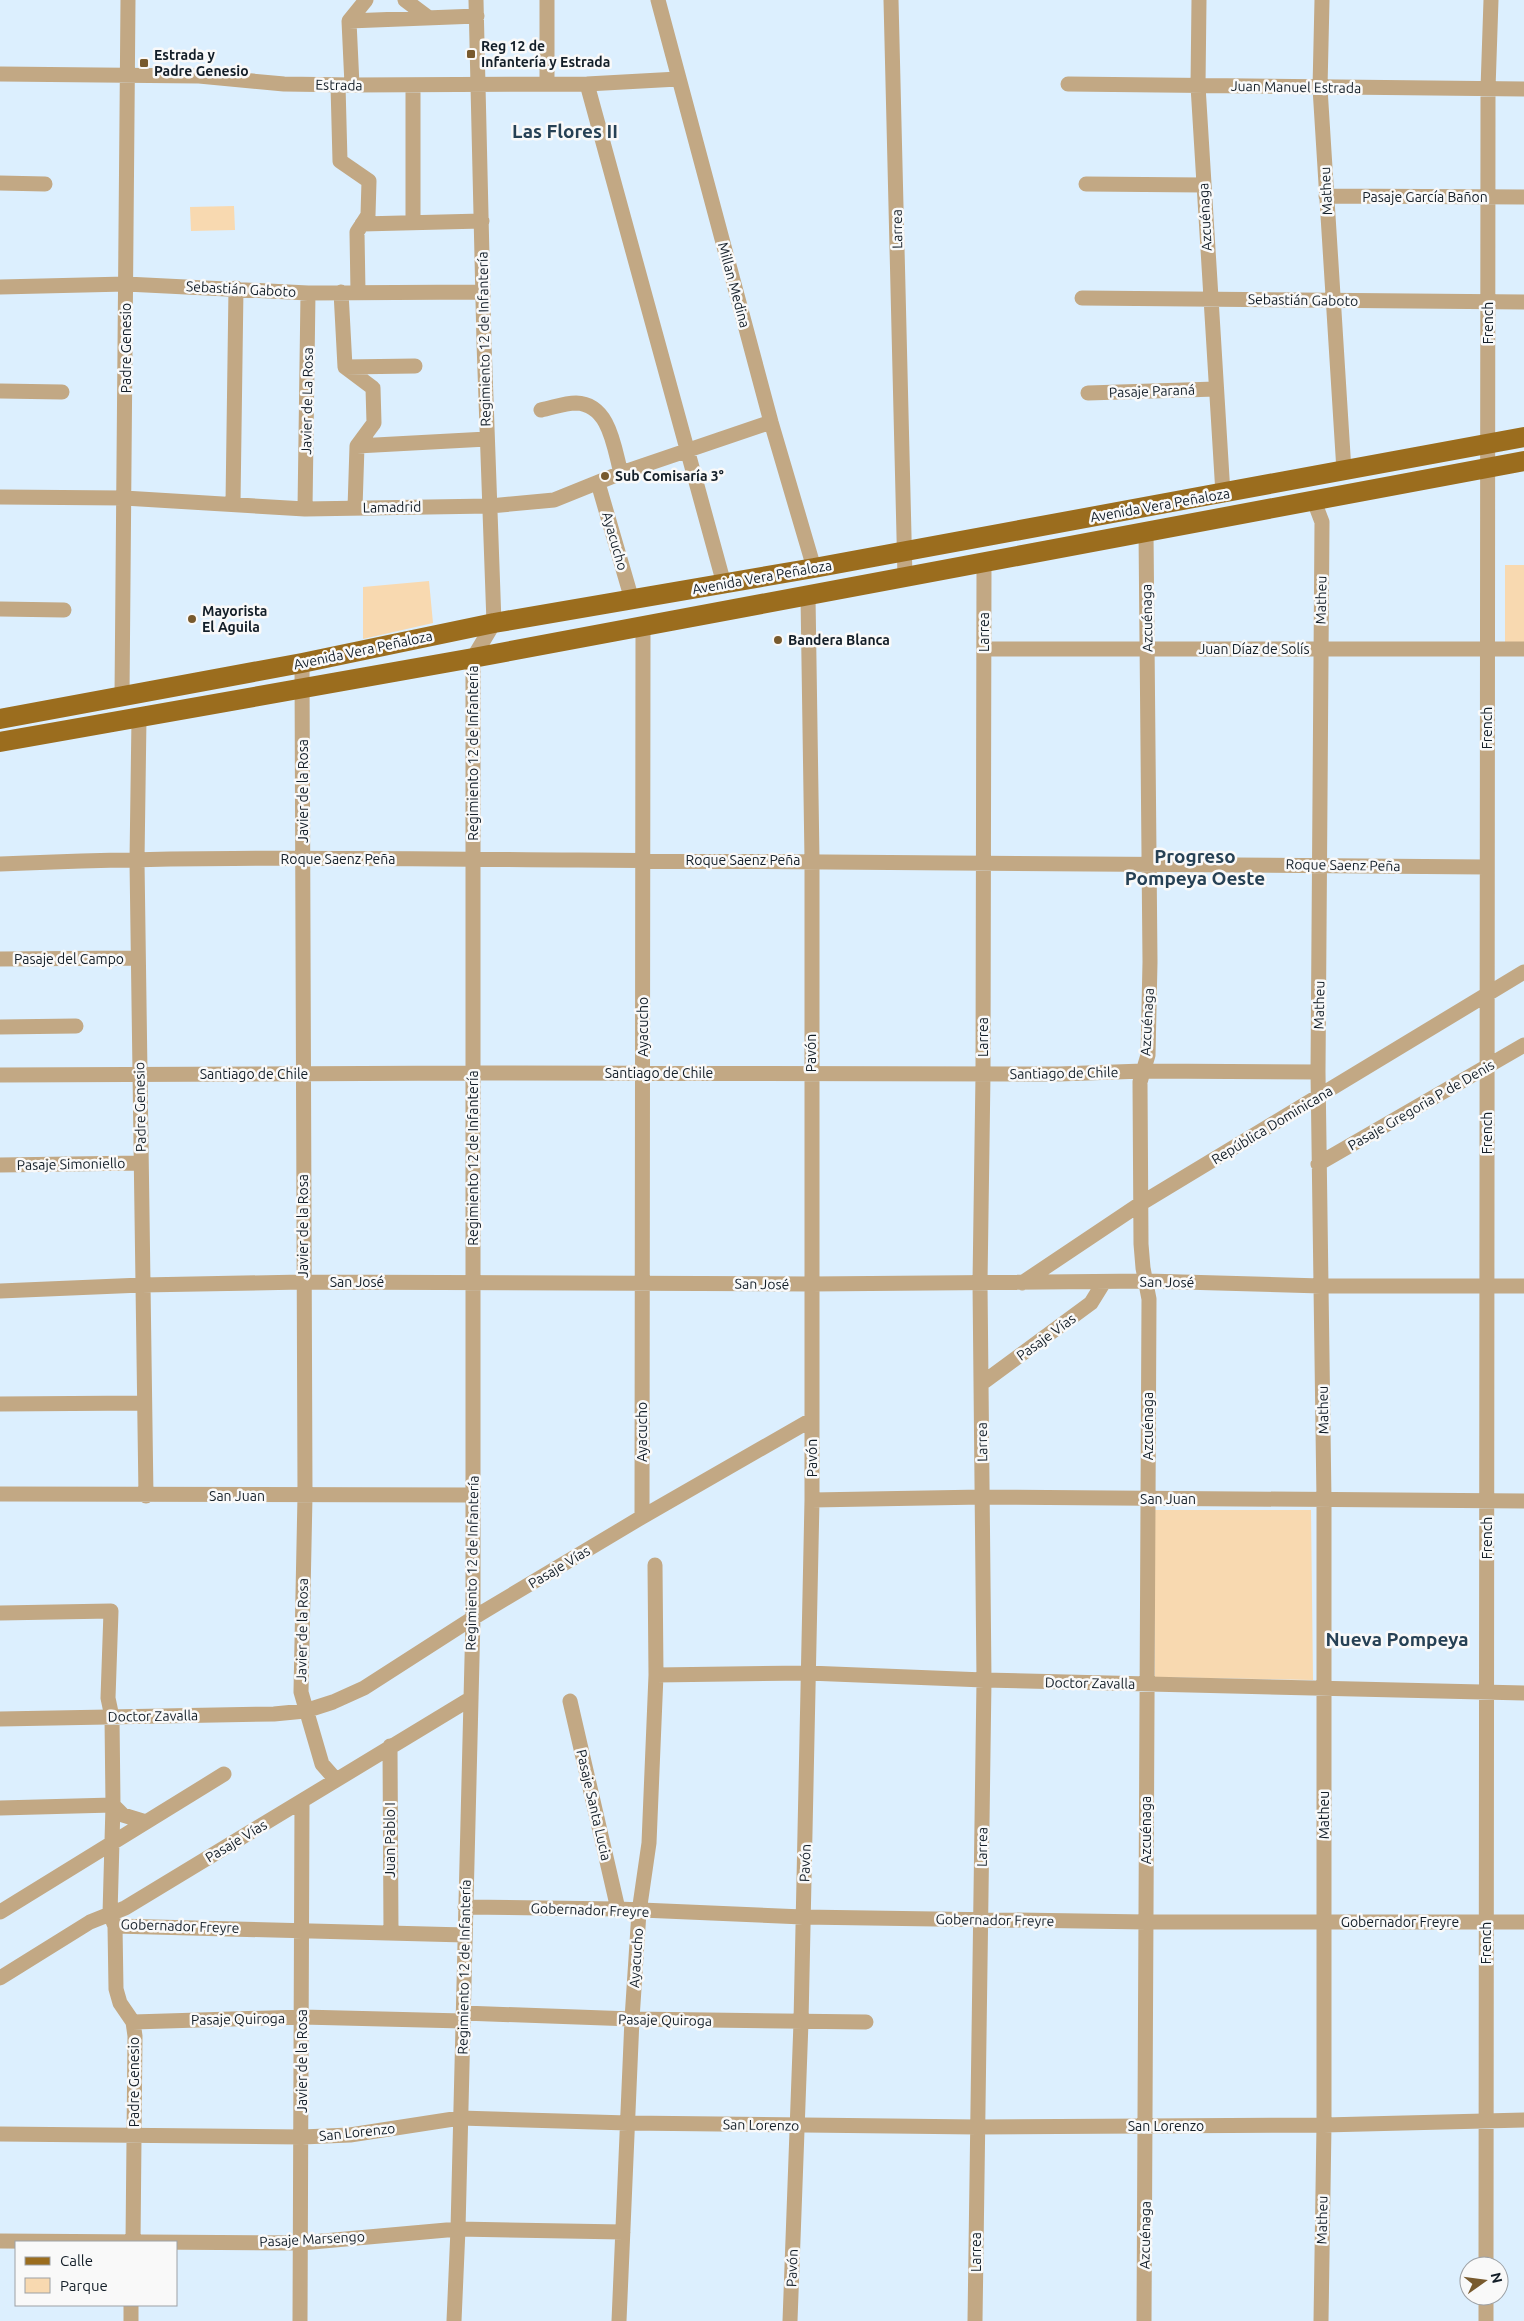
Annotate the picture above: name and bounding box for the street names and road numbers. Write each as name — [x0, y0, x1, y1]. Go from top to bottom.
street label: Estrada — [315, 77, 363, 93]
street label: Juan Manuel Estrada — [1231, 78, 1361, 96]
street label: Matheu — [1317, 166, 1335, 216]
street label: Azcuénaga — [1195, 182, 1215, 252]
street label: Pasaje García Bañon — [1362, 189, 1488, 205]
street label: Larrea — [889, 209, 905, 249]
street label: Millan Medina — [715, 240, 753, 330]
street label: Regimiento 12 de Infantería — [474, 251, 494, 427]
street label: Sebastián Gaboto — [185, 278, 297, 300]
street label: Sebastián Gaboto — [1248, 291, 1358, 309]
street label: French — [1480, 302, 1496, 344]
street label: Padre Genesio — [118, 303, 134, 393]
street label: Javier de La Rosa — [298, 347, 316, 455]
street label: Pasaje Paraná — [1109, 382, 1195, 400]
street label: Avenida Vera Peñaloza — [1089, 485, 1231, 525]
street label: Lamadrid — [363, 498, 421, 516]
street label: Ayacucho — [599, 510, 631, 572]
street label: Avenida Vera Peñaloza — [691, 557, 833, 597]
street label: Matheu — [1313, 576, 1329, 624]
street label: Azcuénaga — [1138, 584, 1156, 652]
street label: Larrea — [976, 612, 992, 652]
street label: Avenida Vera Peñaloza — [292, 627, 434, 673]
street label: Juan Díaz de Solís — [1198, 641, 1310, 657]
street label: Regimiento 12 de Infantería — [465, 665, 481, 841]
street label: French — [1479, 707, 1495, 749]
street label: Javier de la Rosa — [295, 739, 311, 843]
street label: Roque Saenz Peña — [281, 851, 395, 867]
street label: Roque Saenz Peña — [686, 852, 800, 868]
street label: Roque Saenz Peña — [1285, 856, 1401, 874]
street label: Pasaje del Campo — [14, 951, 124, 967]
street label: Matheu — [1311, 981, 1327, 1029]
street label: Azcuénaga — [1137, 987, 1157, 1057]
street label: Ayacucho — [635, 997, 651, 1057]
street label: Larrea — [975, 1017, 991, 1057]
street label: Pavón — [803, 1034, 819, 1072]
street label: Pasaje Gregoria P de Denis — [1345, 1056, 1497, 1154]
street label: Padre Genesio — [131, 1062, 149, 1152]
street label: Santiago de Chile — [1010, 1064, 1118, 1082]
street label: Santiago de Chile — [605, 1065, 713, 1081]
street label: Santiago de Chile — [200, 1066, 308, 1082]
street label: Regimiento 12 de Infantería — [465, 1070, 481, 1246]
street label: República Dominicana — [1209, 1082, 1335, 1168]
street label: French — [1479, 1112, 1495, 1154]
street label: Pasaje Simoniello — [17, 1155, 125, 1173]
street label: Javier de la Rosa — [295, 1174, 311, 1278]
street label: San José — [330, 1274, 384, 1290]
street label: San José — [1140, 1274, 1194, 1290]
street label: San José — [735, 1276, 789, 1292]
street label: Pasaje Vías — [1013, 1310, 1079, 1364]
street label: Matheu — [1315, 1386, 1331, 1434]
street label: Azcuénaga — [1140, 1392, 1156, 1460]
street label: Ayacucho — [634, 1402, 650, 1462]
street label: Larrea — [974, 1422, 990, 1462]
street label: Pavón — [804, 1439, 820, 1477]
street label: Regimiento 12 de Infantería — [462, 1475, 482, 1651]
street label: San Juan — [209, 1488, 265, 1504]
street label: San Juan — [1140, 1491, 1196, 1507]
street label: French — [1479, 1517, 1495, 1559]
street label: Pasaje Vías — [525, 1542, 593, 1592]
street label: Javier de la Rosa — [293, 1578, 311, 1682]
street label: Doctor Zavalla — [1045, 1674, 1135, 1692]
street label: Doctor Zavalla — [108, 1707, 198, 1725]
street label: Pasaje Santa Lucia — [573, 1748, 615, 1862]
street label: Matheu — [1316, 1791, 1332, 1839]
street label: Azcuénaga — [1138, 1796, 1154, 1864]
street label: Juan Pablo I — [382, 1802, 398, 1878]
street label: Pasaje Vías — [202, 1816, 270, 1866]
street label: Larrea — [974, 1827, 990, 1867]
street label: Pavón — [796, 1844, 814, 1882]
street label: Regimiento 12 de Infantería — [454, 1879, 474, 2055]
street label: Gobernador Freyre — [530, 1900, 650, 1920]
street label: Gobernador Freyre — [936, 1911, 1054, 1929]
street label: Gobernador Freyre — [1341, 1914, 1459, 1930]
street label: Gobernador Freyre — [120, 1916, 240, 1936]
street label: French — [1478, 1922, 1494, 1964]
street label: Ayacucho — [626, 1927, 646, 1989]
street label: Javier de la Rosa — [294, 2009, 310, 2113]
street label: Pasaje Quiroga — [191, 2010, 285, 2028]
street label: Pasaje Quiroga — [618, 2011, 712, 2029]
street label: Padre Genesio — [126, 2037, 142, 2127]
street label: San Lorenzo — [723, 2116, 799, 2134]
street label: San Lorenzo — [1128, 2118, 1204, 2134]
street label: San Lorenzo — [318, 2120, 396, 2144]
street label: Matheu — [1314, 2196, 1330, 2244]
street label: Azcuénaga — [1136, 2201, 1154, 2269]
street label: Pasaje Marsengo — [259, 2228, 365, 2250]
street label: Larrea — [968, 2232, 984, 2272]
street label: Pavón — [783, 2249, 801, 2287]

